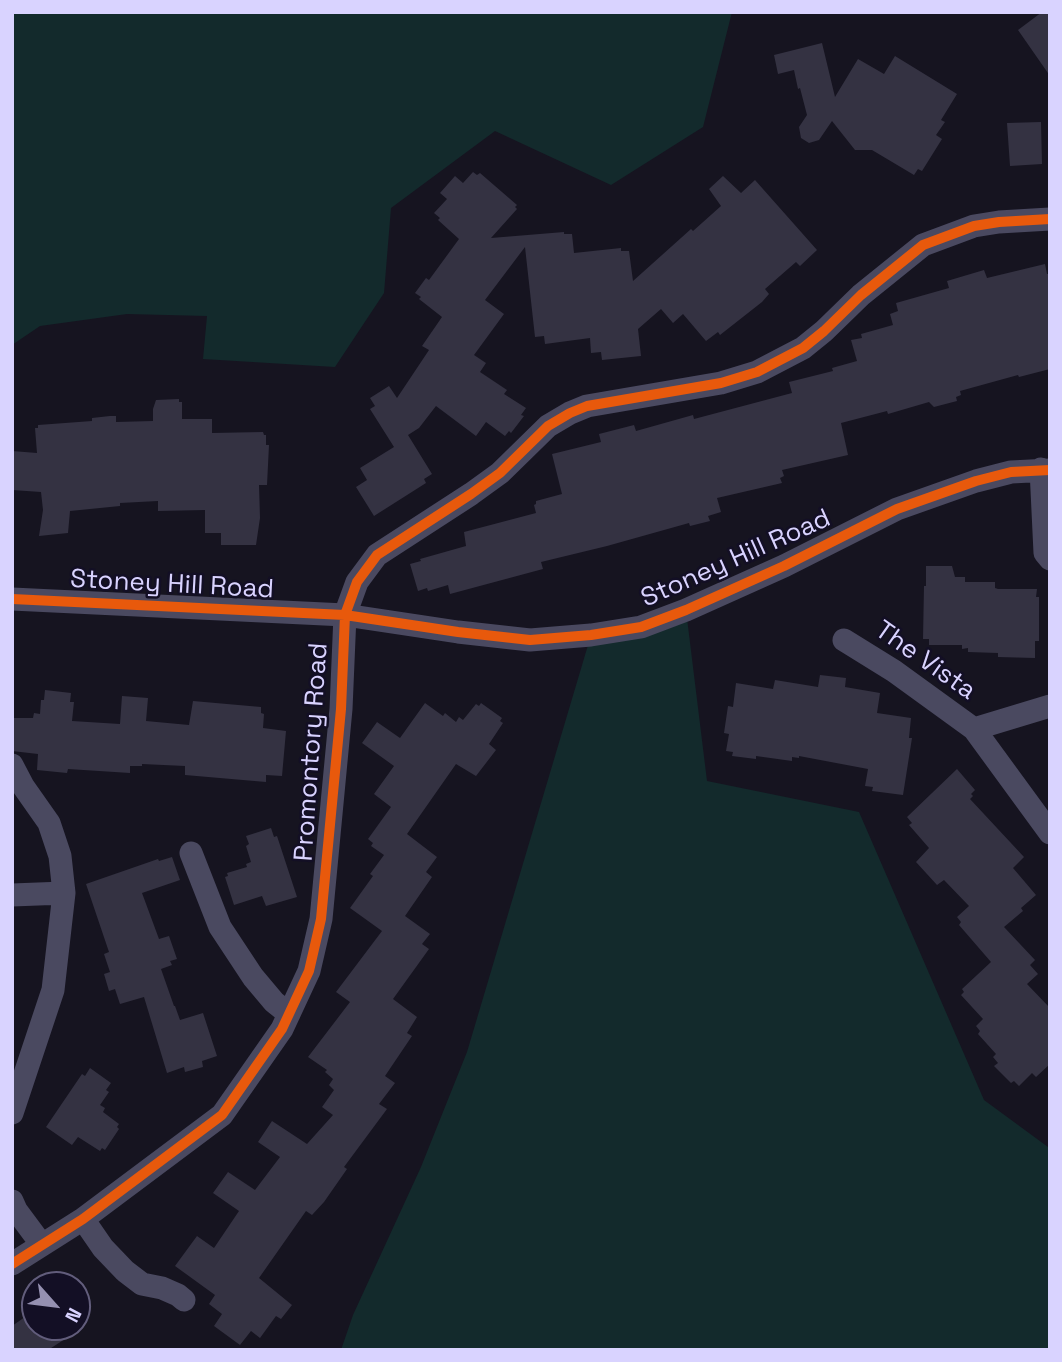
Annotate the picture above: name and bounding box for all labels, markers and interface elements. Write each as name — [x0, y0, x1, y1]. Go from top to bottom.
street label: Stoney Hill Road — [636, 503, 836, 615]
street label: Stoney Hill Road — [69, 564, 275, 606]
street label: The Vista — [869, 615, 981, 707]
street label: Promontory Road — [289, 642, 335, 862]
north arrow — [21, 1271, 91, 1341]
text: N — [59, 1304, 87, 1327]

